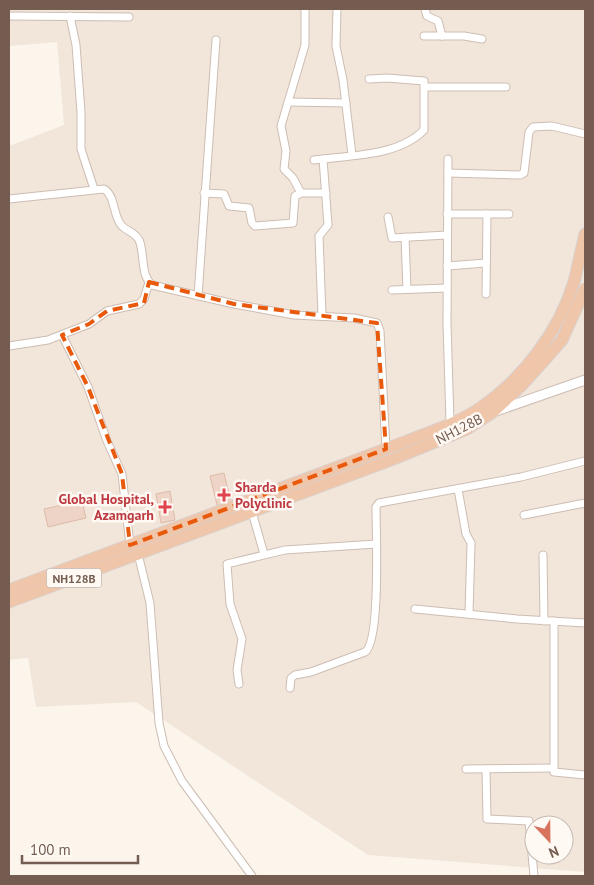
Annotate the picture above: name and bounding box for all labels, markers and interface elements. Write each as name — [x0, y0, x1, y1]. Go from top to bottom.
street label: NH128B — [433, 410, 485, 448]
place label: Sharda Polyclinic — [235, 478, 292, 512]
marker: Sharda Polyclinic — [217, 488, 231, 502]
place label: Global Hospital, Azamgarh — [58, 490, 154, 524]
marker: Global Hospital, Azamgarh — [158, 500, 172, 514]
road number: NH128B — [46, 568, 102, 588]
north arrow — [524, 815, 574, 865]
scale bar — [22, 832, 139, 864]
text: 100 m — [30, 840, 71, 859]
text: N — [546, 842, 562, 862]

